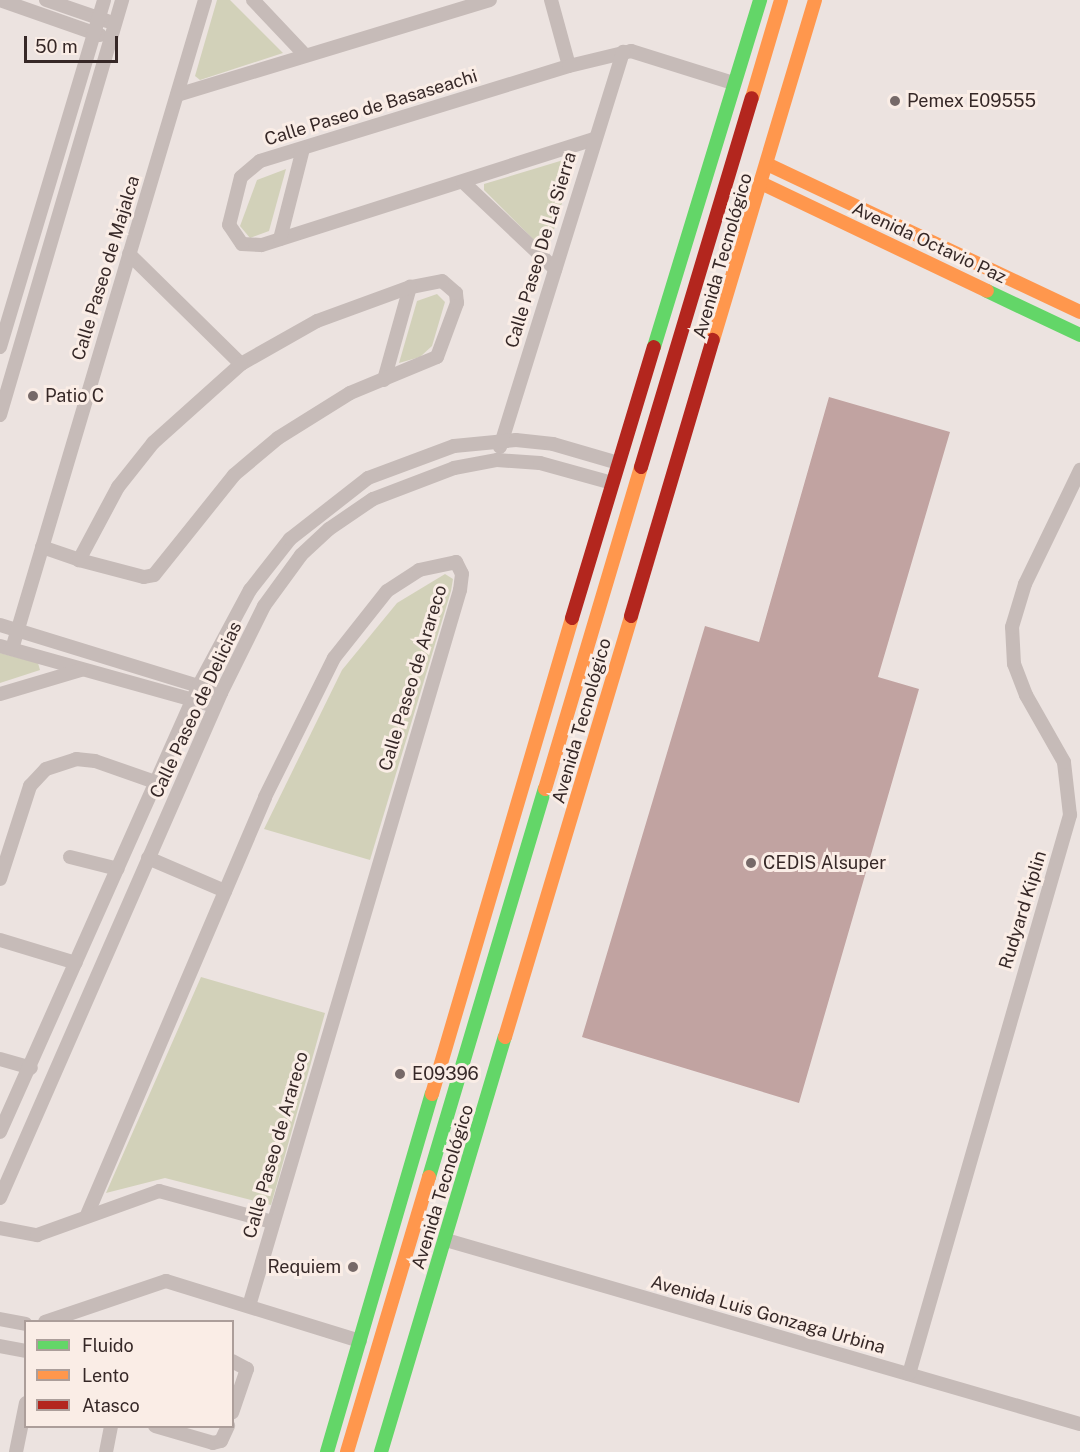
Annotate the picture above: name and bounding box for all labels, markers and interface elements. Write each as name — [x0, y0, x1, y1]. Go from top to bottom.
scale bar — [27, 24, 122, 62]
text: 50 m — [35, 36, 78, 57]
street label: Calle Paseo de Basaseachi — [262, 65, 480, 151]
place label: Pemex E09555 — [907, 90, 1036, 112]
marker: Pemex E09555 — [888, 94, 902, 108]
street label: Calle Paseo De La Sierra — [501, 149, 581, 351]
street label: Avenida Tecnológico — [689, 171, 757, 341]
street label: Calle Paseo de Majalca — [68, 173, 144, 363]
street label: Avenida Octavio Paz — [848, 198, 1010, 288]
place label: Patio C — [45, 385, 104, 407]
marker: Patio C — [26, 389, 40, 403]
street label: Calle Paseo de Arareco — [374, 582, 452, 774]
street label: Calle Paseo de Delicias — [145, 618, 247, 802]
street label: Avenida Tecnológico — [548, 636, 616, 806]
street label: Rudyard Kiplin — [995, 848, 1051, 972]
place label: CEDIS Alsuper — [763, 852, 886, 874]
marker: CEDIS Alsuper — [744, 856, 758, 870]
street label: Calle Paseo de Arareco — [239, 1049, 313, 1241]
place label: E09396 — [412, 1063, 479, 1085]
marker: E09396 — [393, 1067, 407, 1081]
street label: Avenida Tecnológico — [408, 1102, 478, 1272]
place label: Requiem — [267, 1256, 341, 1278]
marker: Requiem — [346, 1260, 360, 1274]
street label: Avenida Luis Gonzaga Urbina — [648, 1271, 888, 1359]
legend — [24, 1320, 234, 1428]
text: Fluido — [82, 1335, 134, 1356]
text: Lento — [82, 1365, 129, 1386]
text: Atasco — [82, 1395, 140, 1416]

